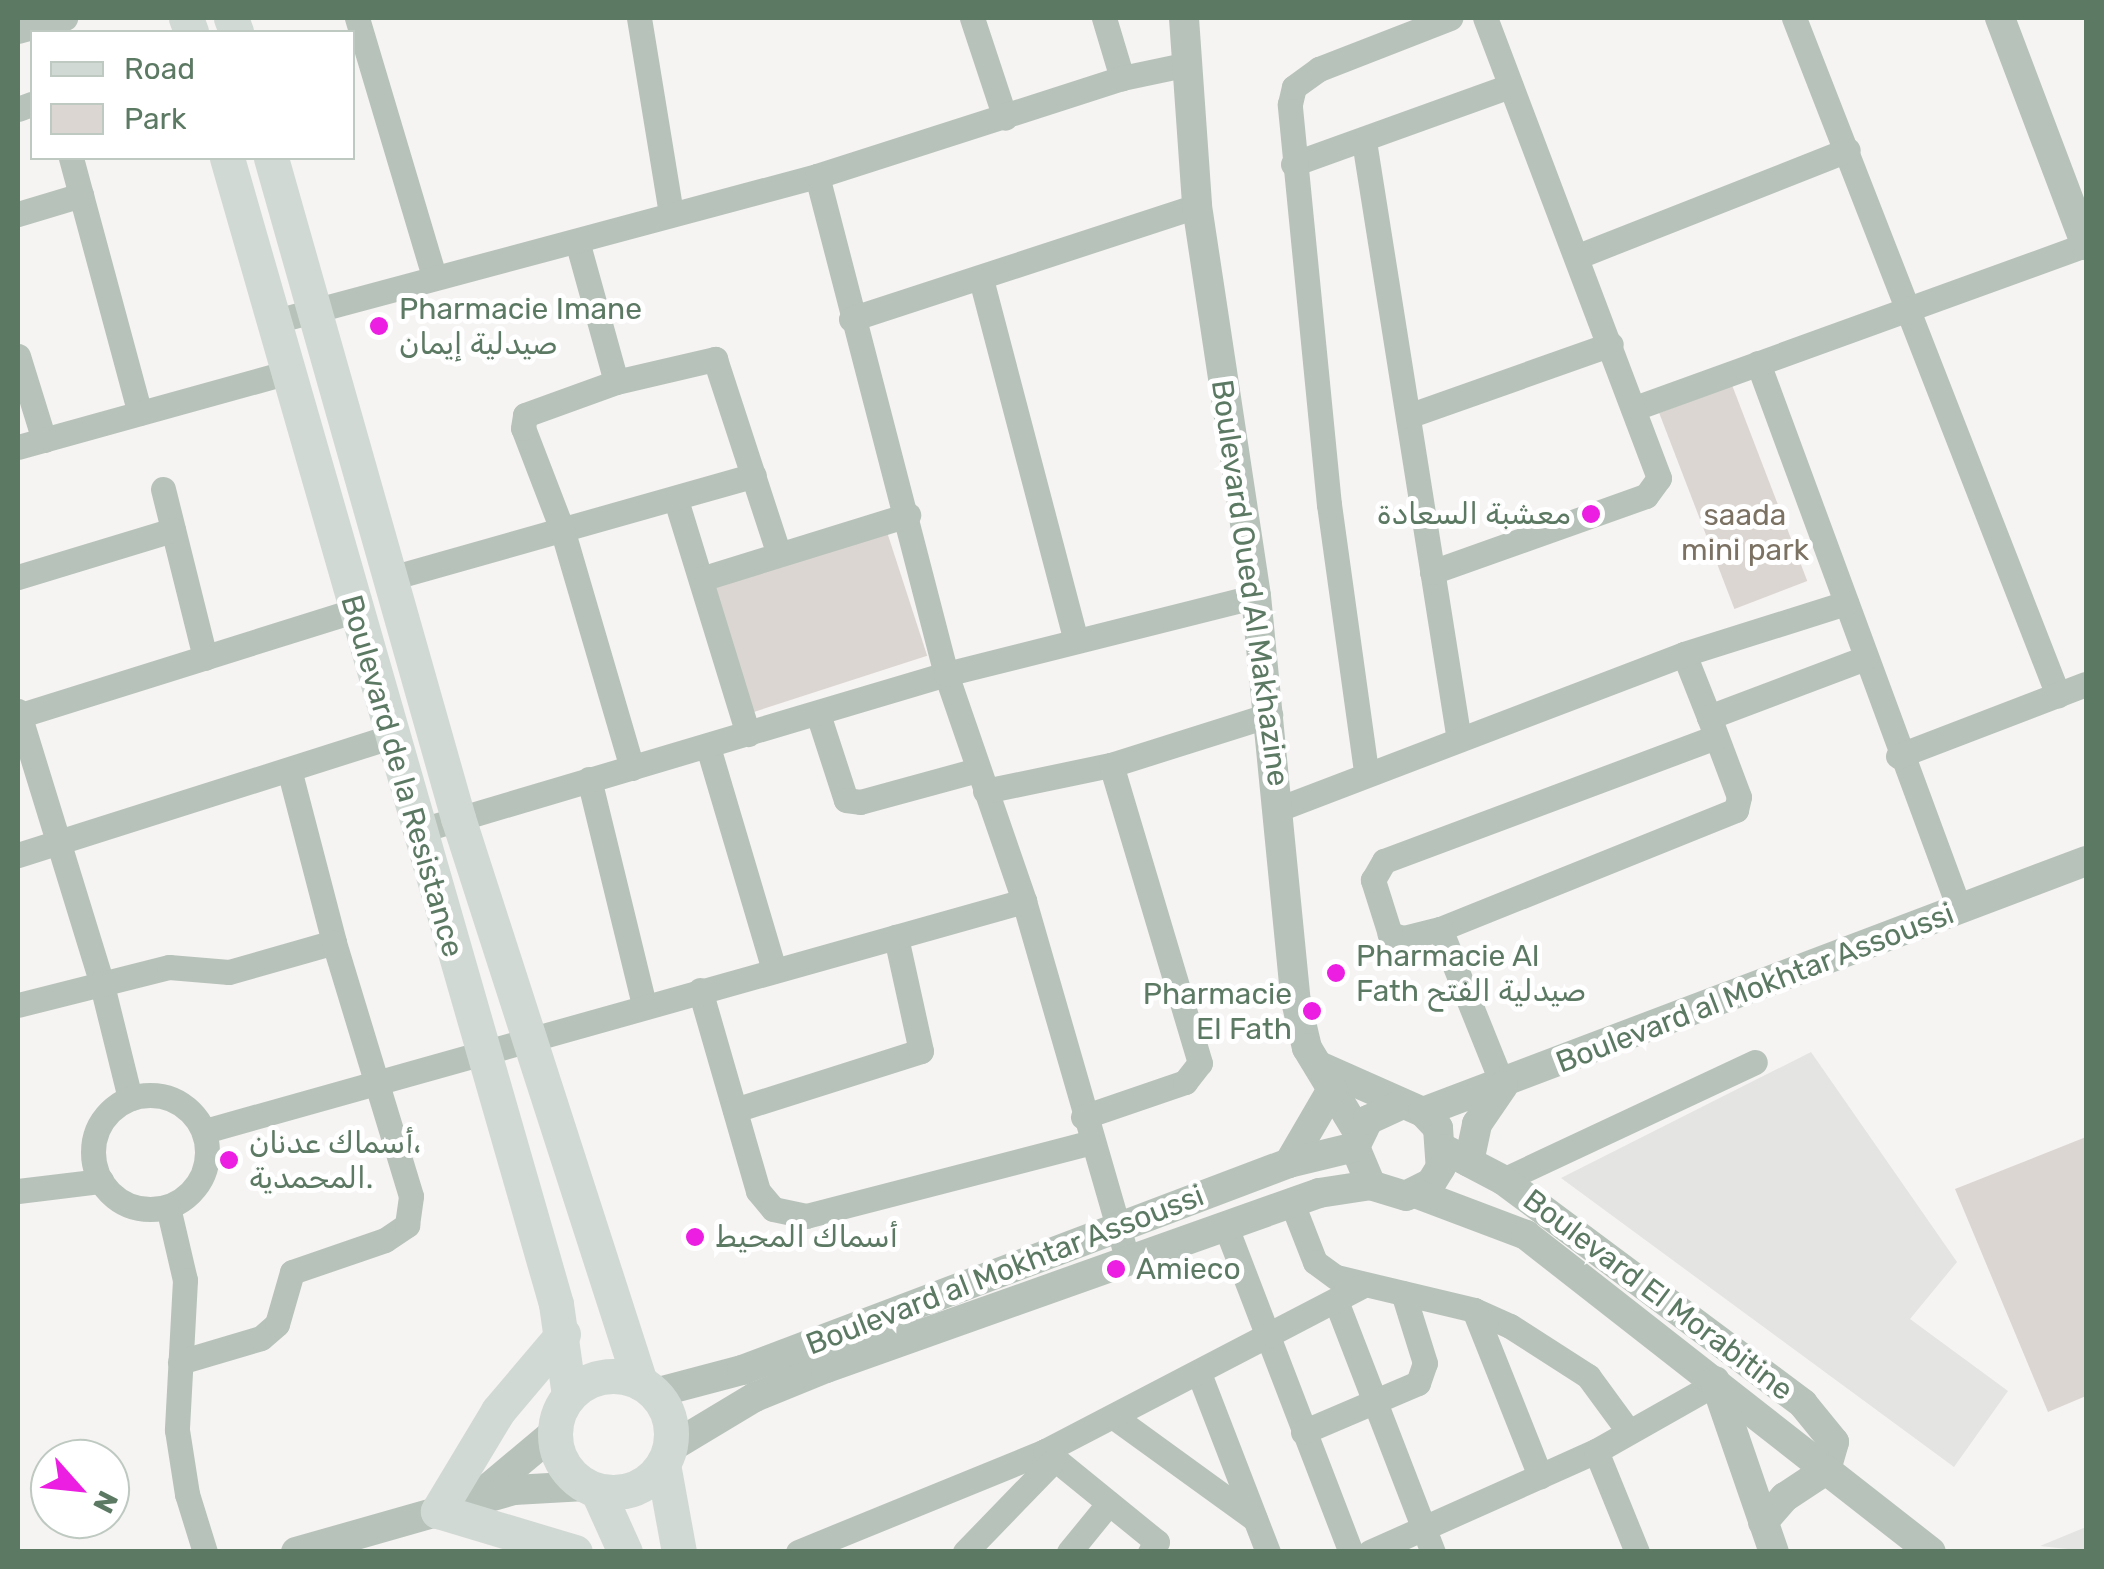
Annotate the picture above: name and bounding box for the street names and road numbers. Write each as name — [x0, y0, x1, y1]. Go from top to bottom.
street label: Boulevard Oued Al Makhazine — [1204, 377, 1296, 789]
street label: Boulevard de la Resistance — [333, 591, 471, 961]
street label: Boulevard al Mokhtar Assoussi — [1550, 895, 1960, 1081]
street label: Boulevard al Mokhtar Assoussi — [800, 1177, 1210, 1363]
street label: Boulevard El Morabitine — [1516, 1182, 1800, 1408]

